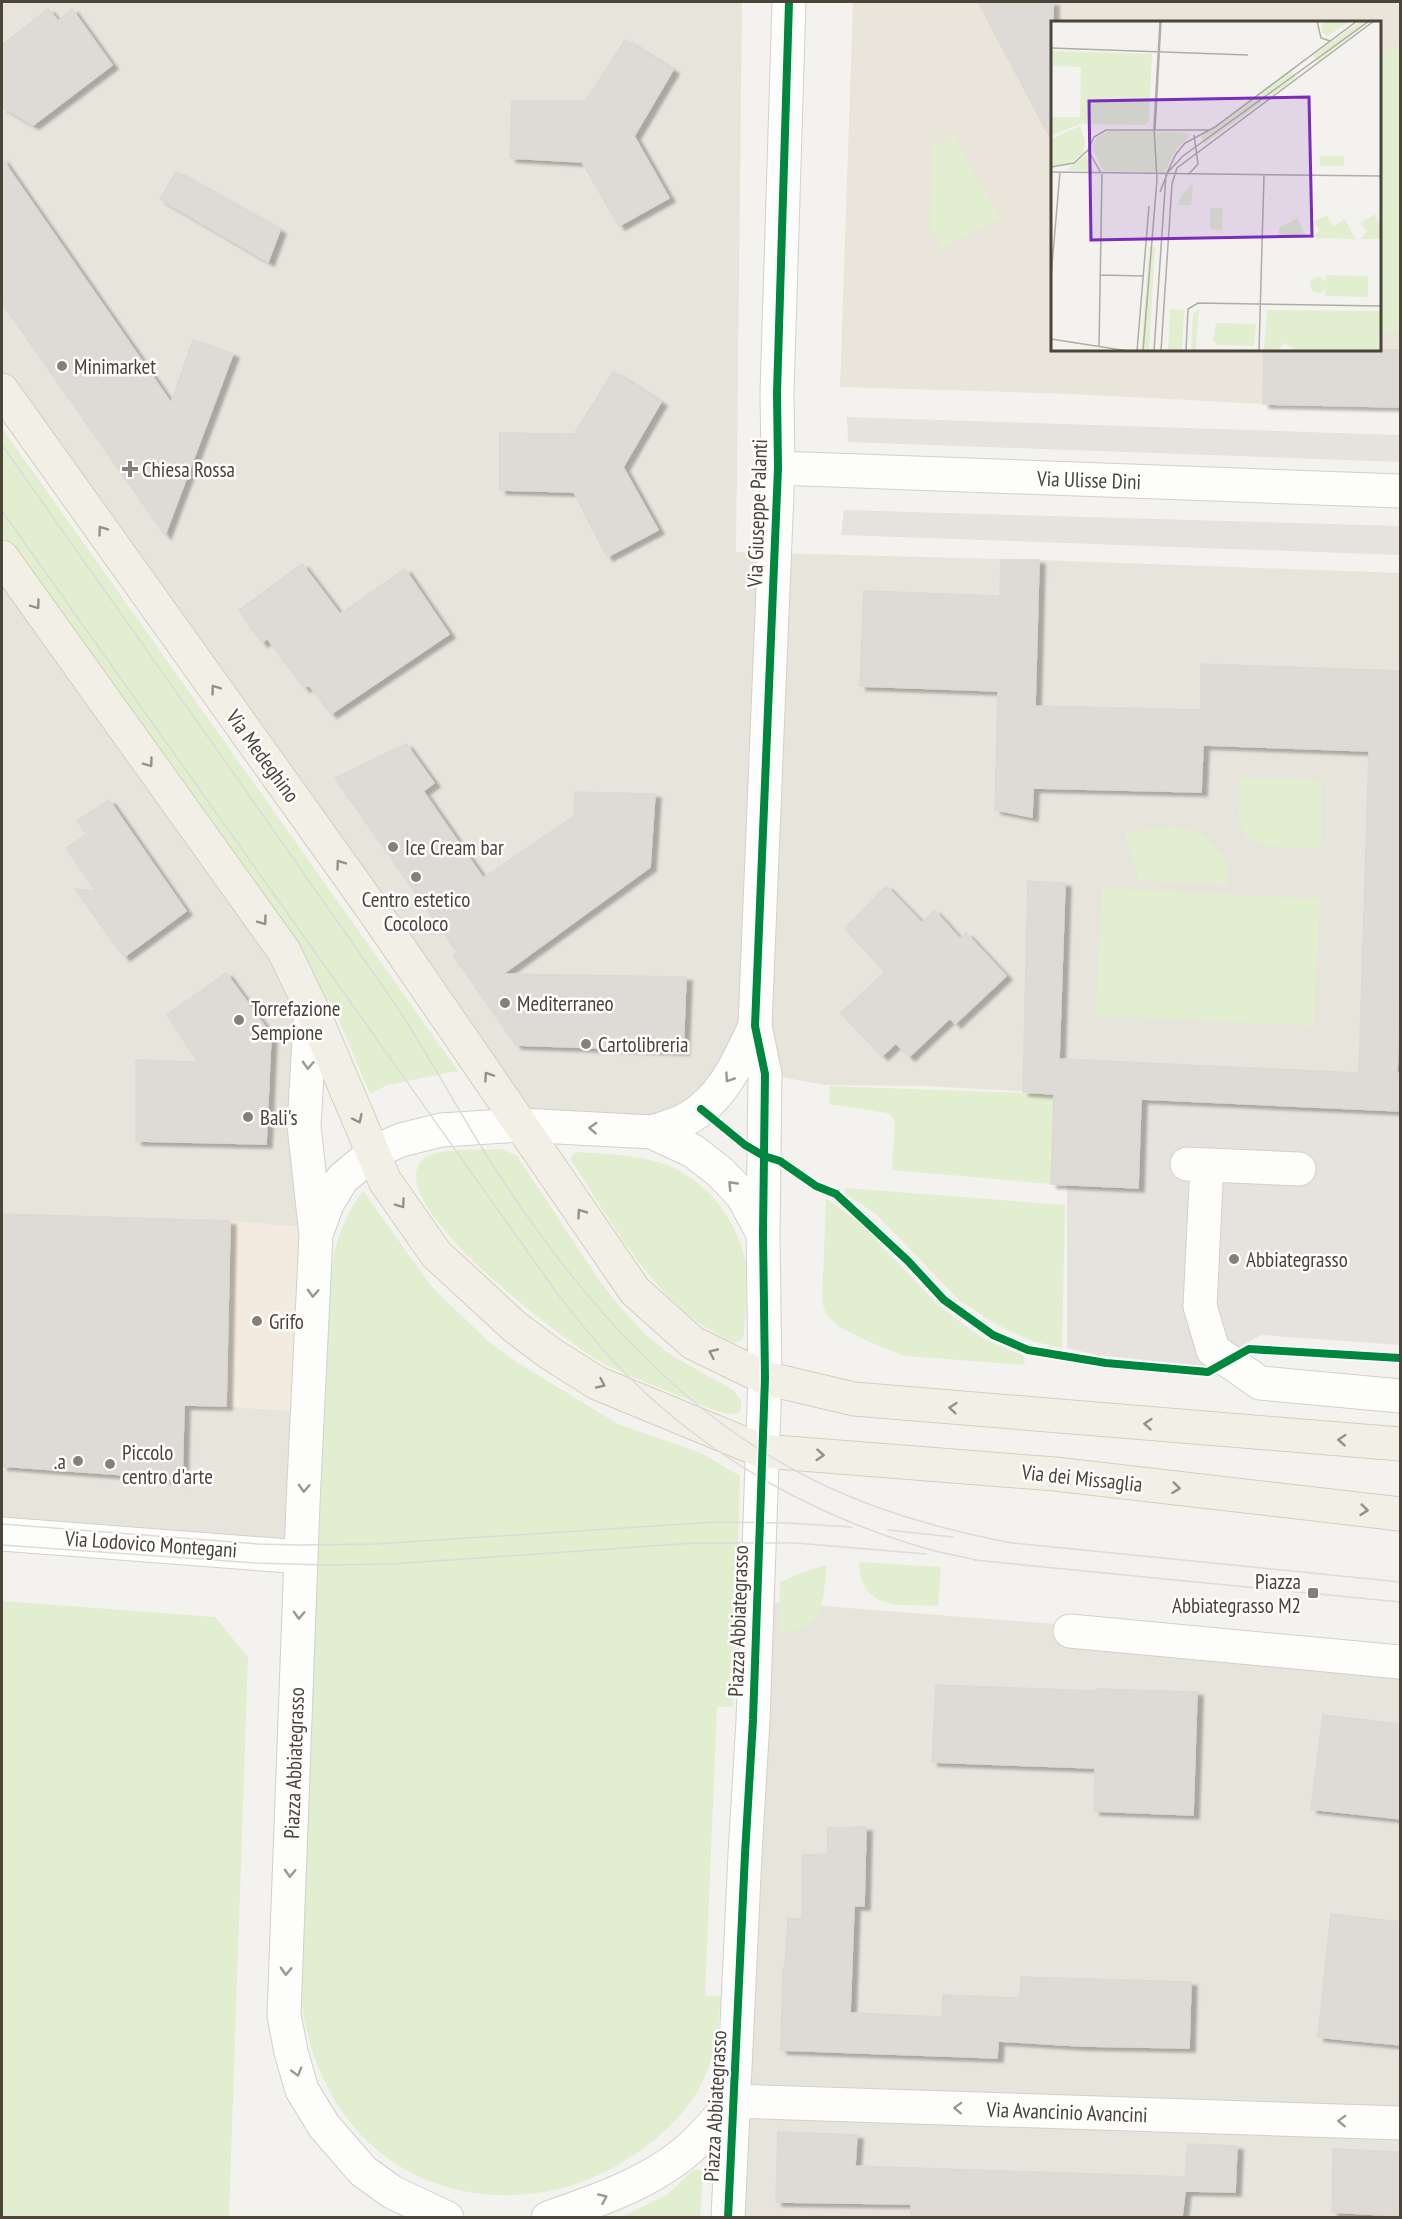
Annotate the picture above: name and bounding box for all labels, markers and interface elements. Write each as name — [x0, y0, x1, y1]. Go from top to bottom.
inset map — [1051, 21, 1381, 351]
place label: Minimarket — [74, 353, 156, 380]
marker: Minimarket — [55, 359, 69, 373]
street label: Via Giuseppe Palanti — [741, 438, 773, 589]
place label: Chiesa Rossa — [142, 456, 235, 483]
marker: Chiesa Rossa — [123, 462, 137, 476]
street label: Via Ulisse Dini — [1035, 465, 1142, 495]
one-way arrow — [98, 526, 109, 537]
one-way arrow — [29, 598, 40, 609]
one-way arrow — [211, 684, 222, 695]
street label: Via Medeghino — [220, 704, 306, 808]
one-way arrow — [142, 757, 153, 768]
place label: Ice Cream bar — [405, 834, 504, 861]
marker: Ice Cream bar — [386, 840, 400, 854]
one-way arrow — [336, 860, 347, 871]
marker: Centro estetico Cocoloco — [409, 870, 423, 884]
place label: Centro estetico Cocoloco — [362, 886, 470, 937]
one-way arrow — [256, 915, 267, 926]
place label: Mediterraneo — [517, 990, 614, 1017]
place label: Torrefazione Sempione — [251, 995, 340, 1046]
marker: Mediterraneo — [498, 996, 512, 1010]
marker: Torrefazione Sempione — [232, 1013, 246, 1027]
place label: Cartolibreria — [598, 1031, 688, 1058]
marker: Cartolibreria — [579, 1037, 593, 1051]
one-way arrow — [301, 1061, 314, 1070]
one-way arrow — [484, 1072, 495, 1083]
one-way arrow — [725, 1072, 736, 1083]
place label: Bali's — [260, 1104, 298, 1131]
marker: Bali's — [241, 1110, 255, 1124]
one-way arrow — [351, 1112, 363, 1123]
one-way arrow — [589, 1122, 598, 1135]
one-way arrow — [728, 1181, 739, 1191]
one-way arrow — [394, 1197, 405, 1208]
one-way arrow — [577, 1208, 588, 1219]
place label: Abbiategrasso — [1246, 1246, 1348, 1273]
marker: Abbiategrasso — [1227, 1252, 1241, 1266]
one-way arrow — [306, 1289, 319, 1298]
place label: Grifo — [269, 1308, 304, 1335]
marker: Grifo — [250, 1314, 264, 1328]
one-way arrow — [708, 1348, 719, 1360]
one-way arrow — [595, 1377, 606, 1389]
one-way arrow — [949, 1402, 958, 1415]
one-way arrow — [1143, 1418, 1152, 1431]
one-way arrow — [1338, 1434, 1347, 1447]
place label: Piccolo centro d'arte — [122, 1439, 213, 1490]
place label: .a — [54, 1448, 66, 1475]
one-way arrow — [816, 1449, 825, 1462]
marker: .a — [71, 1454, 85, 1468]
marker: Piccolo centro d'arte — [103, 1457, 117, 1471]
street label: Via dei Missaglia — [1019, 1458, 1144, 1498]
one-way arrow — [1171, 1482, 1180, 1494]
one-way arrow — [297, 1484, 310, 1493]
one-way arrow — [1359, 1503, 1369, 1516]
street label: Via Lodovico Montegani — [63, 1524, 238, 1563]
street label: Piazza Abbiategrasso — [722, 1545, 754, 1697]
place label: Piazza Abbiategrasso M2 — [1172, 1568, 1301, 1619]
marker: Piazza Abbiategrasso M2 — [1306, 1586, 1320, 1600]
one-way arrow — [293, 1611, 306, 1620]
street label: Piazza Abbiategrasso — [278, 1687, 310, 1839]
one-way arrow — [284, 1869, 297, 1878]
one-way arrow — [280, 1967, 293, 1976]
street label: Piazza Abbiategrasso — [698, 2030, 732, 2182]
one-way arrow — [290, 2066, 302, 2077]
street label: Via Avancinio Avancini — [985, 2096, 1148, 2128]
one-way arrow — [954, 2102, 963, 2114]
one-way arrow — [1338, 2115, 1347, 2127]
one-way arrow — [597, 2193, 608, 2205]

